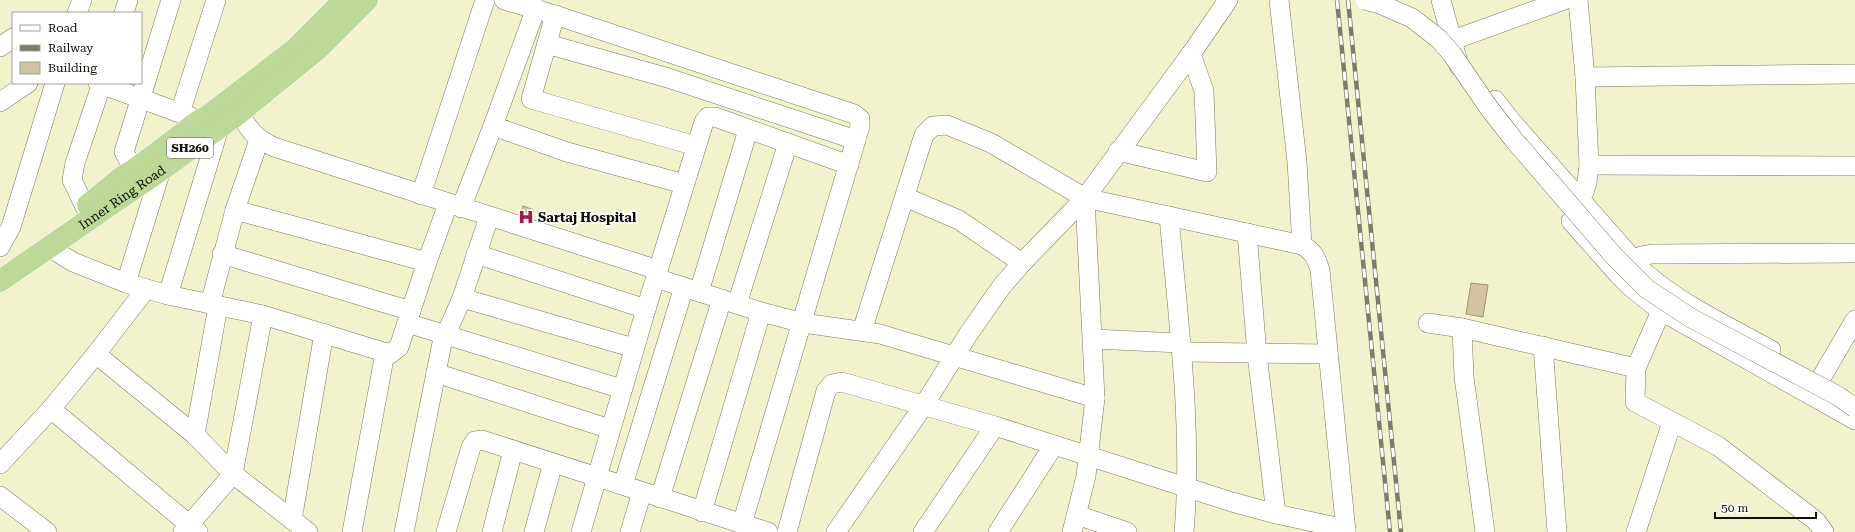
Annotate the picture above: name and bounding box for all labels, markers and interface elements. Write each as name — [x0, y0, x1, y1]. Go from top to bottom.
legend — [12, 12, 142, 84]
text: Road — [48, 21, 78, 35]
text: Railway — [48, 41, 94, 55]
text: Building — [48, 61, 97, 75]
road number: SH260 — [167, 138, 213, 158]
street label: Inner Ring Road — [76, 162, 169, 232]
hospital icon: Sartaj Hospital — [517, 208, 535, 226]
place label: Sartaj Hospital — [538, 210, 637, 225]
scale bar — [1715, 494, 1816, 520]
text: 50 m — [1721, 501, 1748, 515]

